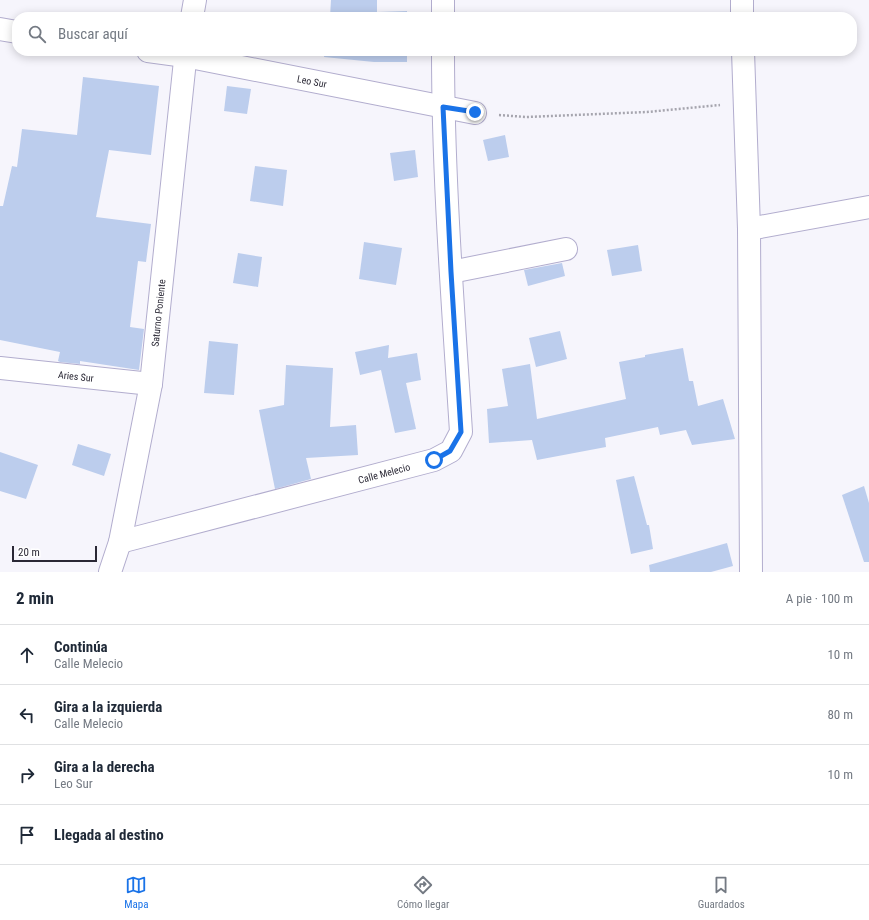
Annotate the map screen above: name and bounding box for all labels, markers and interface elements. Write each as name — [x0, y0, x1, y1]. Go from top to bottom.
search box — [12, 12, 857, 56]
icon: search — [26, 23, 48, 45]
text: Buscar aquí — [58, 25, 128, 43]
street label: Leo Sur — [296, 73, 328, 90]
route end — [466, 103, 484, 121]
street label: Saturno Poniente — [149, 278, 168, 347]
street label: Aries Sur — [58, 369, 94, 384]
route start — [425, 451, 443, 469]
street label: Calle Melecio — [357, 461, 411, 486]
scale bar — [12, 544, 97, 563]
text: 20 m — [18, 546, 40, 559]
text: 2 min — [16, 588, 54, 608]
text: A pie · 100 m — [786, 591, 853, 606]
text: Continúa — [54, 638, 108, 656]
icon: ahead — [16, 644, 38, 666]
text: 10 m — [827, 647, 853, 662]
text: Calle Melecio — [54, 656, 123, 671]
text: Gira a la izquierda — [54, 698, 162, 716]
icon: left — [16, 704, 38, 726]
text: 80 m — [827, 707, 853, 722]
text: Calle Melecio — [54, 716, 123, 731]
text: Gira a la derecha — [54, 758, 155, 776]
icon: right — [16, 764, 38, 786]
text: 10 m — [827, 767, 853, 782]
text: Leo Sur — [54, 776, 93, 791]
icon: arrive — [16, 824, 38, 846]
text: Llegada al destino — [54, 826, 164, 844]
tab: Mapa — [124, 874, 149, 911]
tab: Cómo llegar — [397, 874, 449, 911]
tab: Guardados — [698, 874, 745, 911]

